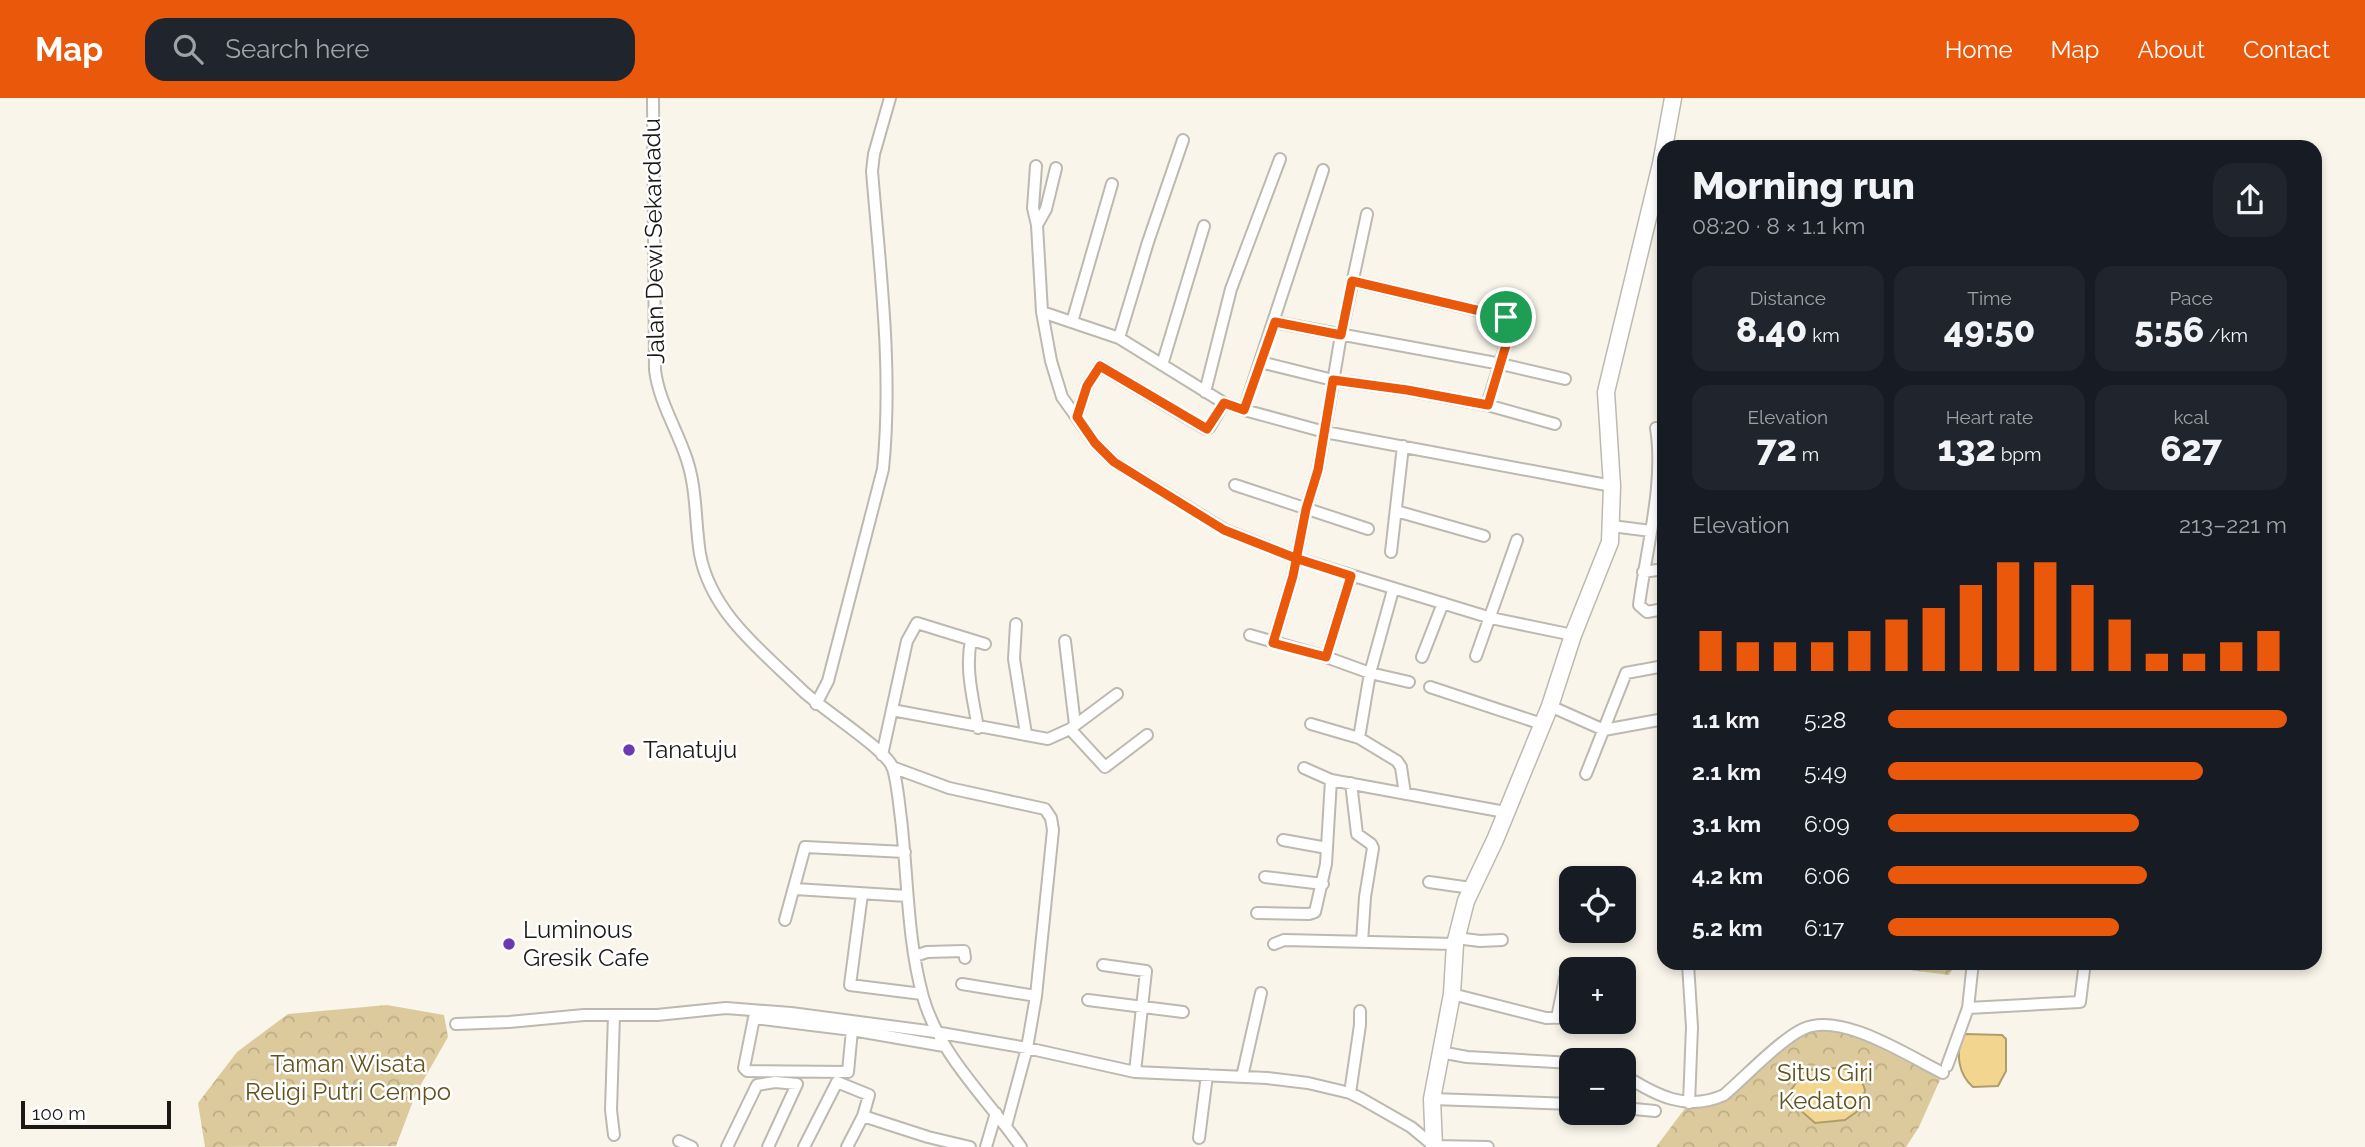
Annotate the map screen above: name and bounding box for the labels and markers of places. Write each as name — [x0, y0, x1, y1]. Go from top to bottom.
pin — [1476, 287, 1536, 347]
place label: Tanatuju — [643, 735, 737, 764]
marker: Tanatuju — [621, 742, 637, 758]
place label: Luminous Gresik Cafe — [523, 915, 649, 972]
marker: Luminous Gresik Cafe — [501, 936, 517, 952]

